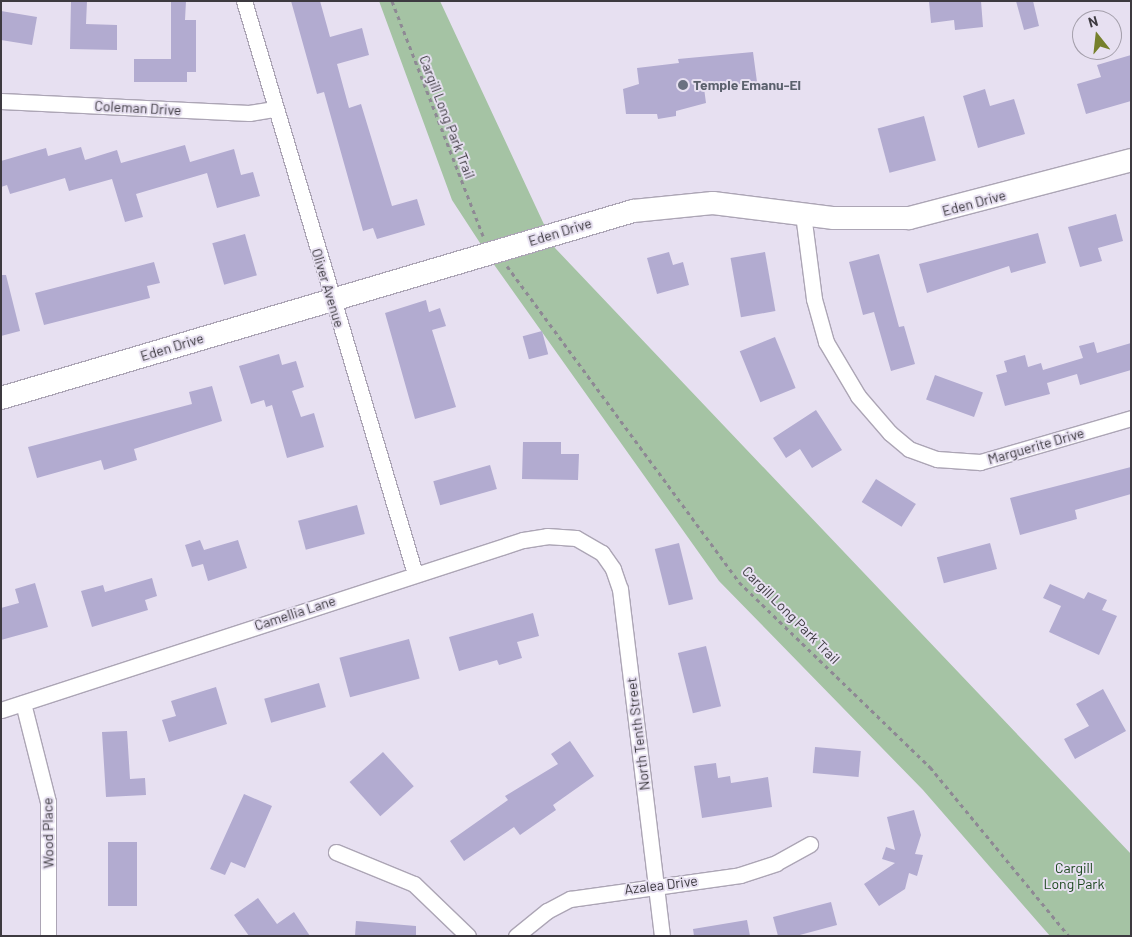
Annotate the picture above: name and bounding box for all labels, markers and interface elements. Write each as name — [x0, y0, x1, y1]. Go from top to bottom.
north arrow — [1072, 10, 1122, 60]
text: N — [1086, 12, 1100, 31]
street label: Cargill Long Park Trail — [416, 53, 478, 181]
place label: Temple Emanu-El — [693, 77, 801, 93]
marker: Temple Emanu-El — [677, 79, 689, 91]
street label: Coleman Drive — [94, 97, 182, 119]
street label: Eden Drive — [940, 186, 1008, 220]
street label: Eden Drive — [526, 214, 594, 250]
street label: Oliver Avenue — [308, 246, 348, 330]
street label: Eden Drive — [138, 329, 206, 365]
street label: Marguerite Drive — [986, 424, 1086, 468]
street label: Cargill Long Park Trail — [739, 563, 843, 667]
street label: Camellia Lane — [252, 592, 338, 634]
street label: North Tenth Street — [623, 677, 653, 791]
street label: Wood Place — [39, 798, 57, 868]
park label: Cargill Long Park — [1044, 860, 1104, 892]
street label: Azalea Drive — [623, 872, 699, 898]

